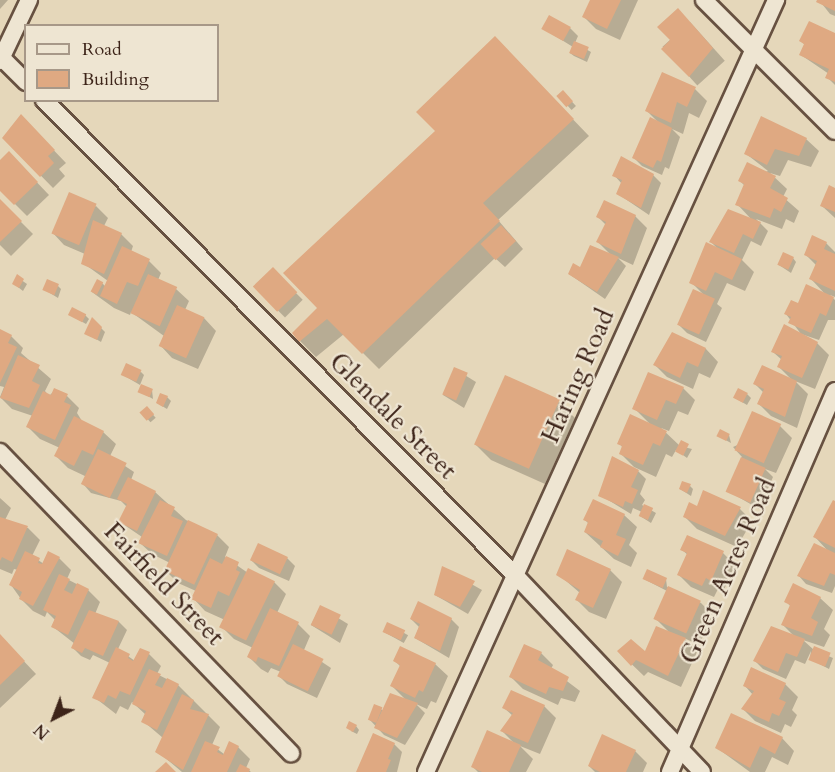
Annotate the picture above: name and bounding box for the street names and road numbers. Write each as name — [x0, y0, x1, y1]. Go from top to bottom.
street label: Haring Road — [535, 304, 621, 448]
street label: Glendale Street — [323, 346, 463, 486]
street label: Green Acres Road — [673, 473, 783, 669]
street label: Fairfield Street — [97, 516, 231, 652]

